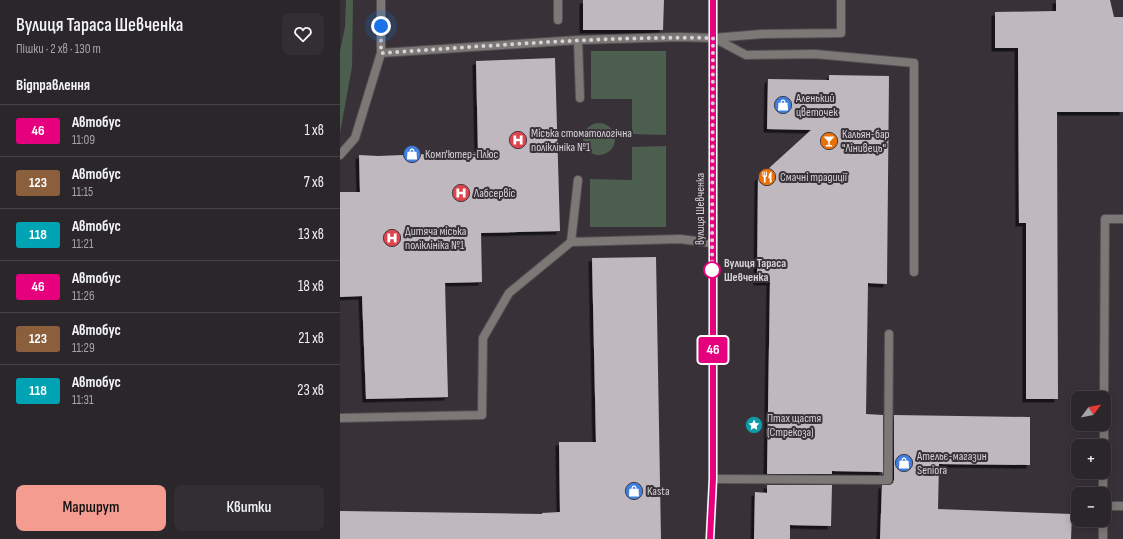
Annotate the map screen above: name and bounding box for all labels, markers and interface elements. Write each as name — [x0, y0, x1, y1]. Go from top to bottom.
button: heart — [282, 13, 324, 55]
text: Вулиця Тараса Шевченка — [16, 14, 183, 37]
your location — [371, 16, 391, 36]
text: Пішки · 2 хв · 130 m — [16, 41, 101, 57]
text: Відправлення — [16, 76, 90, 95]
place label: Аленький цветочек — [795, 91, 838, 120]
shop icon: Аленький цветочек — [773, 95, 793, 115]
text: Автобус — [72, 113, 121, 132]
text: 1 хв — [304, 121, 324, 140]
text: 46 — [31, 122, 45, 139]
place label: Міська стоматологічна поліклініка №1 — [531, 126, 632, 155]
place label: Кальян-бар "Лінивець" — [842, 127, 890, 156]
hospital icon: Міська стоматологічна поліклініка №1 — [508, 130, 528, 150]
bar icon: Кальян-бар "Лінивець" — [819, 131, 839, 151]
text: 11:09 — [72, 132, 95, 148]
shop icon: Комп'ютер-Плюс — [402, 144, 422, 164]
place label: Комп'ютер-Плюс — [425, 147, 498, 162]
text: Автобус — [72, 165, 121, 184]
restaurant icon: Смачні традиції — [757, 167, 777, 187]
place label: Смачні традиції — [780, 170, 848, 185]
text: 7 хв — [304, 173, 324, 192]
street label: вулиця Шевченка — [693, 173, 708, 245]
text: 123 — [29, 174, 47, 191]
hospital icon: Лабсервіс — [451, 183, 471, 203]
text: 11:15 — [72, 184, 93, 200]
place label: Лабсервіс — [473, 186, 516, 201]
text: Автобус — [72, 217, 121, 236]
place label: Дитяча міська поліклініка №1 — [405, 224, 467, 253]
text: 13 хв — [298, 225, 324, 244]
text: 118 — [29, 226, 47, 243]
hospital icon: Дитяча міська поліклініка №1 — [382, 228, 402, 248]
text: 11:21 — [72, 236, 94, 252]
place label: Вулиця Тараса Шевченка — [724, 256, 786, 285]
marker: Вулиця Тараса Шевченка — [703, 261, 721, 279]
text: Автобус — [72, 269, 121, 288]
text: 18 хв — [298, 277, 324, 296]
text: 46 — [31, 278, 45, 295]
text: 11:26 — [72, 288, 95, 304]
text: Автобус — [72, 321, 121, 340]
text: 21 хв — [298, 329, 324, 348]
text: 123 — [29, 330, 47, 347]
line badge: 46 — [695, 337, 731, 363]
text: 11:29 — [72, 340, 95, 356]
text: 46 — [706, 341, 720, 358]
text: Автобус — [72, 373, 121, 392]
text: 23 хв — [297, 381, 324, 400]
text: 118 — [29, 382, 47, 399]
north arrow — [1071, 391, 1111, 431]
map controls — [1071, 391, 1111, 527]
text: 11:31 — [72, 392, 94, 408]
place label: Птах щастя (Стрекоза) — [767, 411, 822, 440]
place icon: Птах щастя (Стрекоза) — [744, 415, 764, 435]
button: + — [1071, 439, 1111, 479]
place label: Ательє-магазин Seniora — [916, 449, 987, 478]
shop icon: Ательє-магазин Seniora — [894, 453, 914, 473]
shop icon: Kasta — [624, 481, 644, 501]
place label: Kasta — [647, 484, 670, 499]
button: Маршрут — [16, 485, 166, 531]
button: Квитки — [174, 485, 324, 531]
button: − — [1071, 487, 1111, 527]

